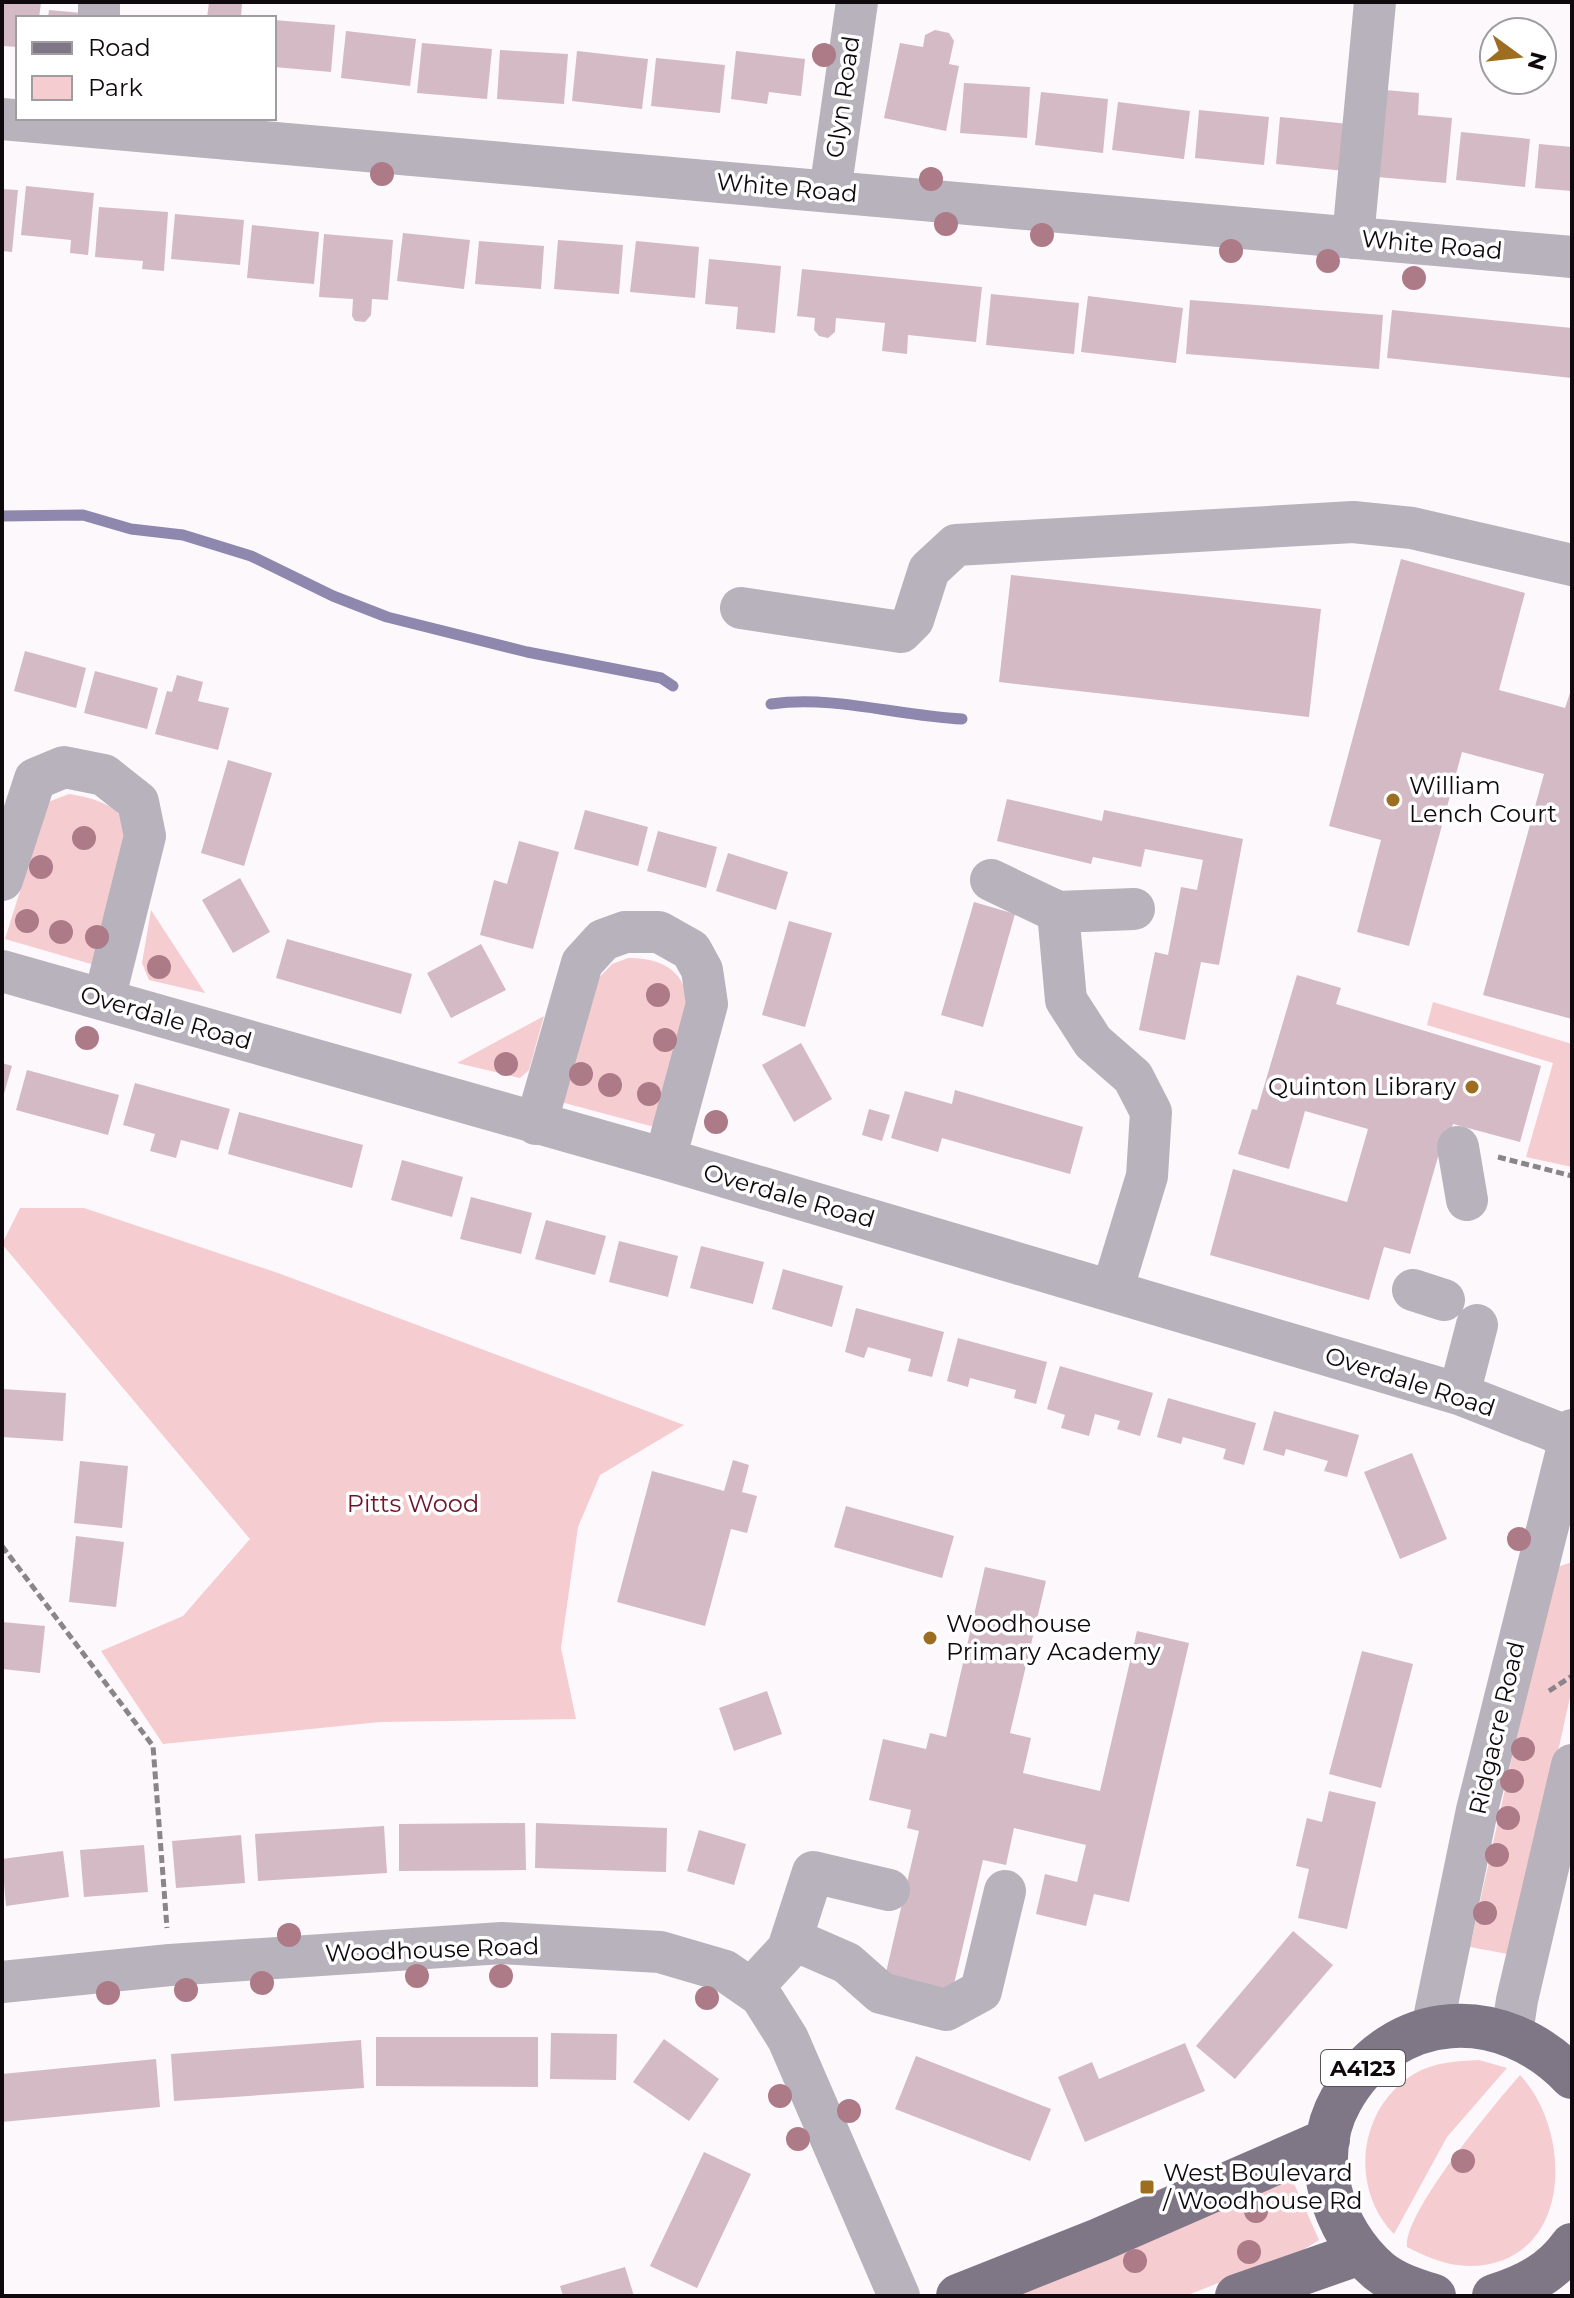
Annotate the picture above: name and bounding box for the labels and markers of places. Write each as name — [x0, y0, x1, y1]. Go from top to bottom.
place label: William Lench Court — [1409, 771, 1557, 828]
marker: William Lench Court — [1384, 791, 1402, 809]
place label: Quinton Library — [1268, 1072, 1456, 1101]
marker: Quinton Library — [1463, 1078, 1481, 1096]
place label: Woodhouse Primary Academy — [946, 1609, 1161, 1666]
marker: Woodhouse Primary Academy — [921, 1629, 939, 1647]
place label: West Boulevard / Woodhouse Rd — [1162, 2158, 1363, 2215]
marker: West Boulevard / Woodhouse Rd — [1138, 2178, 1156, 2196]

